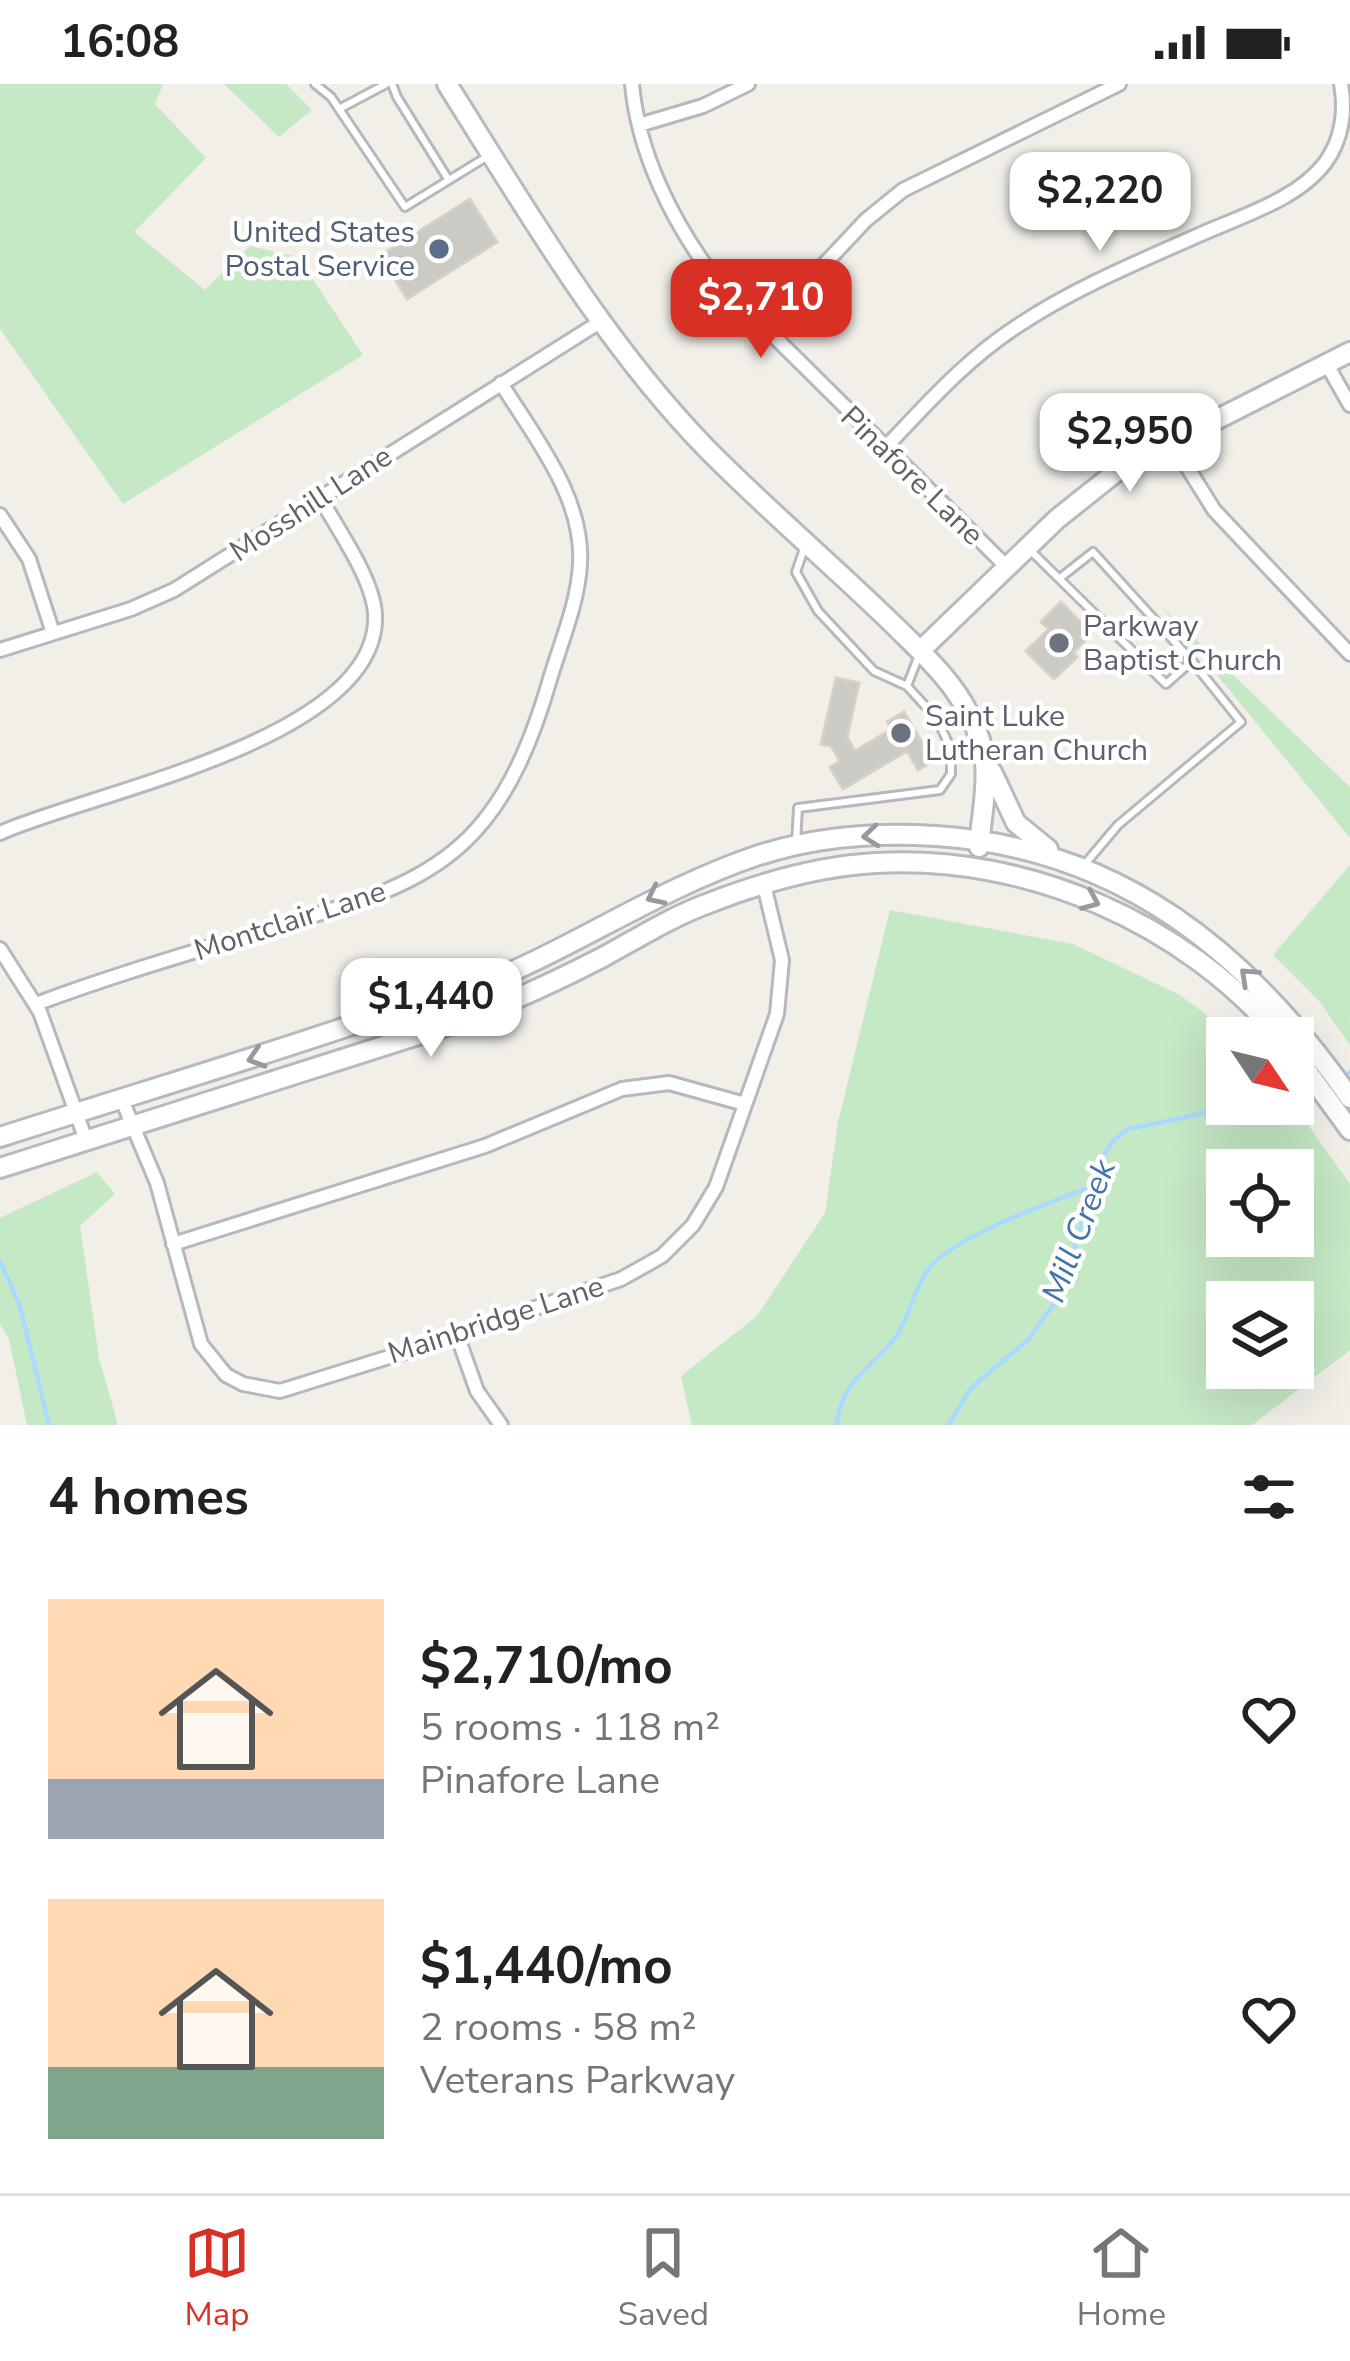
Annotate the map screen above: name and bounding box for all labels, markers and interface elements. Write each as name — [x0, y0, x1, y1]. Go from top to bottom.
text: 16:08 — [60, 12, 179, 73]
pin: $2,220 — [1002, 152, 1198, 254]
text: $2,220 — [1037, 164, 1163, 217]
place label: United States Postal Service — [225, 212, 415, 287]
marker: United States Postal Service — [426, 236, 452, 262]
pin: $2,710 — [663, 259, 859, 361]
text: $2,710 — [698, 271, 824, 324]
pin: $2,950 — [1032, 393, 1228, 495]
street label: Pinafore Lane — [831, 397, 993, 555]
text: $2,950 — [1067, 405, 1193, 458]
street label: Mosshill Lane — [222, 436, 400, 572]
place label: Parkway Baptist Church — [1083, 606, 1282, 681]
marker: Parkway Baptist Church — [1046, 630, 1072, 656]
place label: Saint Luke Lutheran Church — [925, 696, 1148, 771]
marker: Saint Luke Lutheran Church — [888, 720, 914, 746]
one-way arrow — [861, 823, 880, 848]
street label: Montclair Lane — [189, 871, 391, 971]
one-way arrow — [646, 882, 667, 906]
one-way arrow — [1078, 887, 1100, 911]
pin: $1,440 — [333, 958, 529, 1060]
one-way arrow — [1240, 969, 1262, 991]
text: $1,440 — [368, 970, 494, 1023]
north arrow — [1206, 1017, 1314, 1125]
map controls — [1206, 1017, 1314, 1389]
one-way arrow — [246, 1043, 267, 1068]
button: locate — [1206, 1149, 1314, 1257]
water label: Mill Creek — [1031, 1152, 1127, 1309]
street label: Mainbridge Lane — [383, 1266, 609, 1374]
button: layers — [1206, 1281, 1314, 1389]
text: 4 homes — [48, 1462, 249, 1532]
icon: filters — [1236, 1464, 1302, 1530]
text: $2,710/mo — [420, 1631, 673, 1701]
icon: home — [144, 1647, 288, 1791]
icon: heart — [1236, 1686, 1302, 1752]
text: 5 rooms · 118 m² — [420, 1701, 720, 1754]
text: Pinafore Lane — [420, 1754, 660, 1807]
text: $1,440/mo — [420, 1931, 673, 2001]
icon: home — [144, 1947, 288, 2091]
icon: heart — [1236, 1986, 1302, 2052]
text: 2 rooms · 58 m² — [420, 2001, 697, 2054]
text: Veterans Parkway — [420, 2054, 735, 2107]
tab: Map — [184, 2220, 250, 2337]
tab: Saved — [618, 2220, 709, 2337]
tab: Home — [1077, 2220, 1166, 2337]

